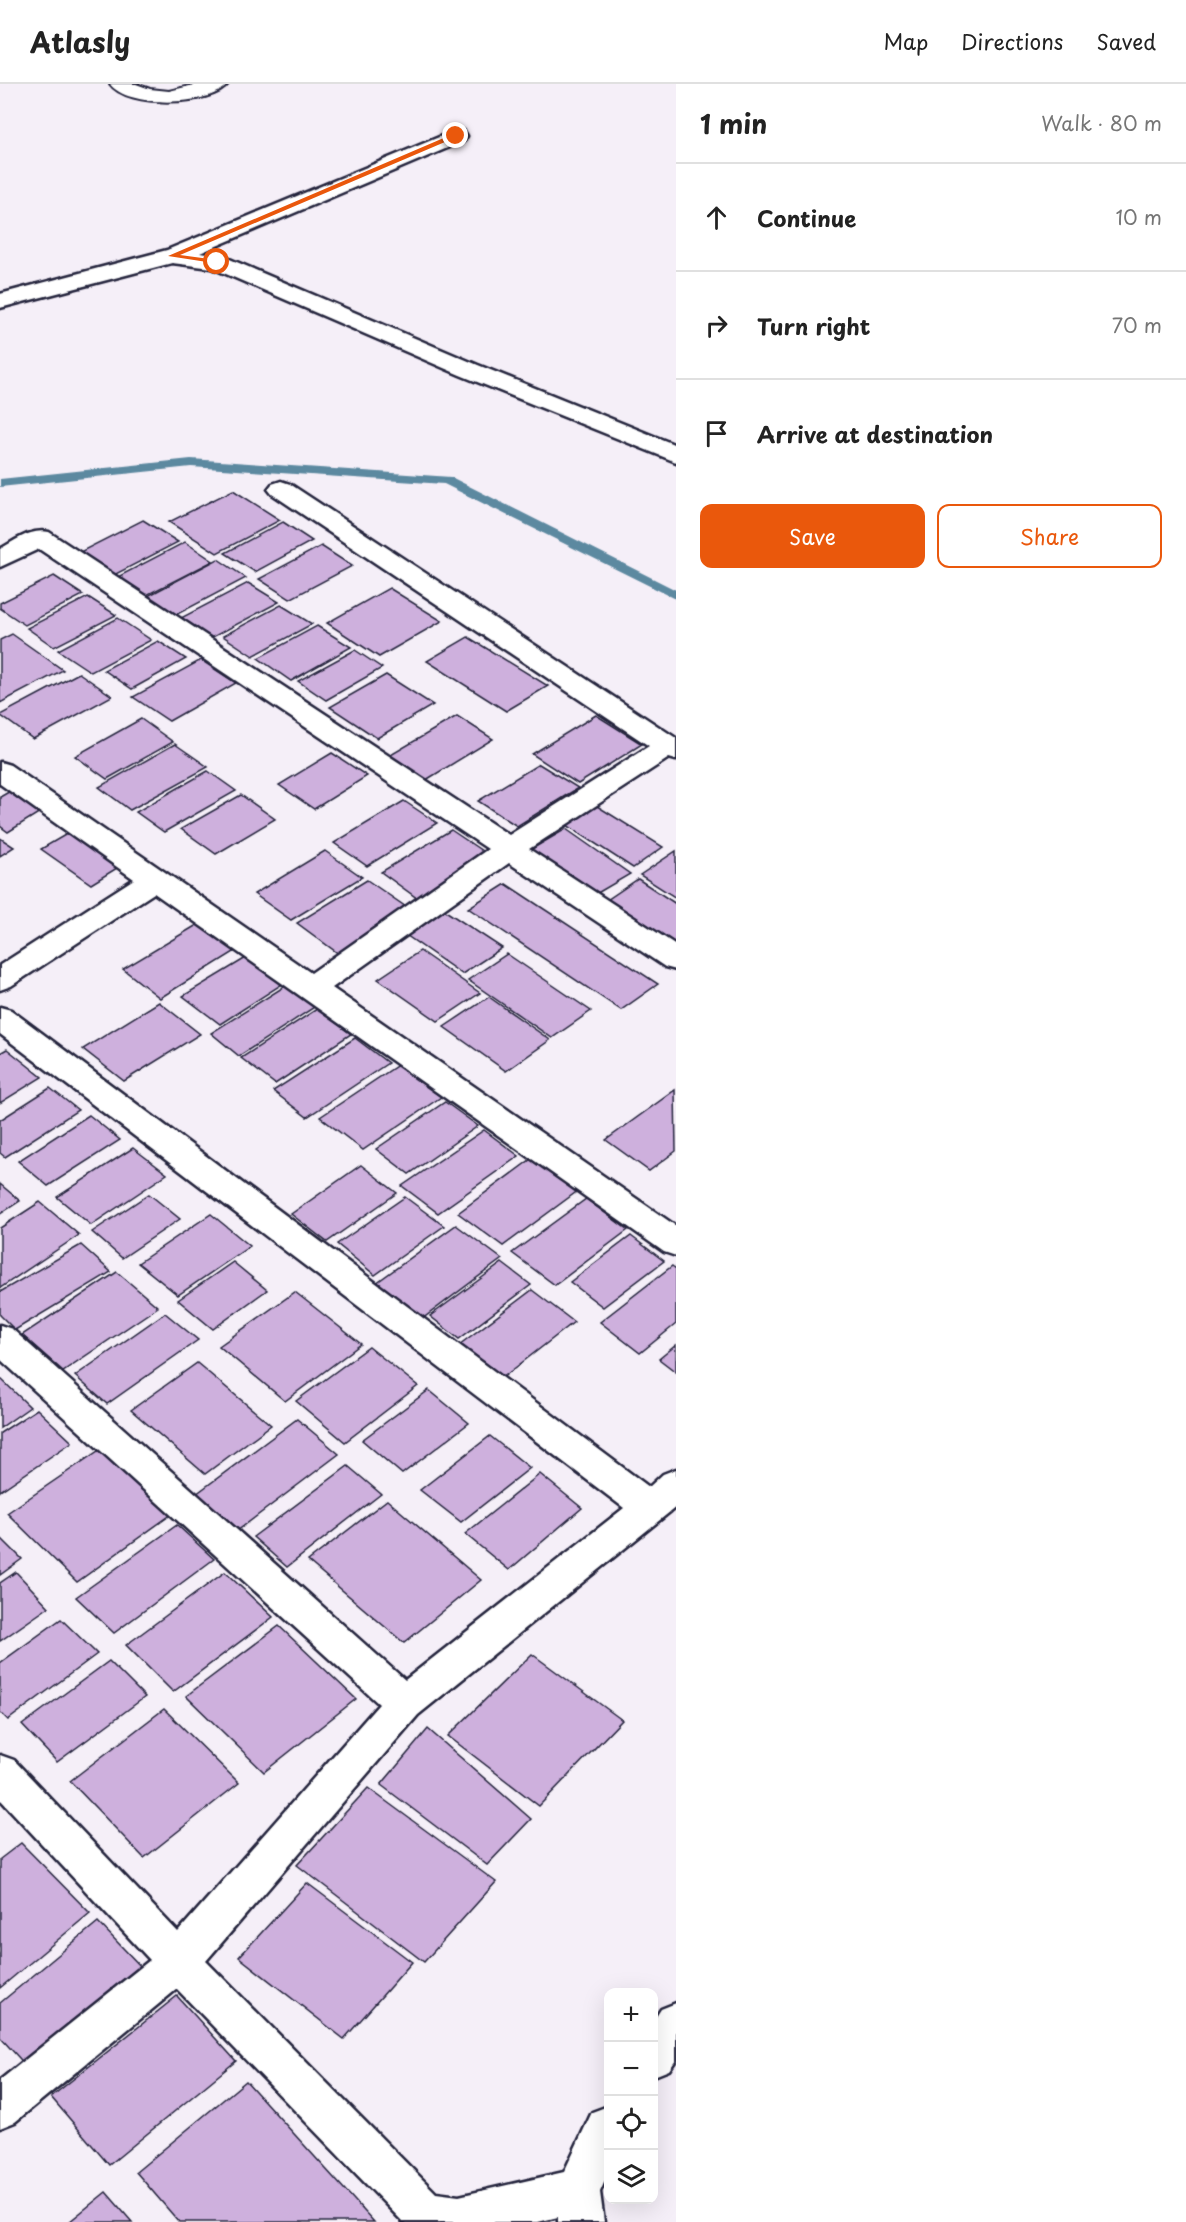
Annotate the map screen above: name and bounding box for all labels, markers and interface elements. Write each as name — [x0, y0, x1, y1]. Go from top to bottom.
text: Atlasly — [30, 20, 130, 63]
text: Map — [883, 25, 928, 57]
text: Directions — [961, 25, 1063, 57]
text: Saved — [1096, 25, 1156, 57]
text: 1 min — [700, 104, 767, 143]
text: Walk · 80 m — [1041, 108, 1162, 138]
route end — [442, 122, 468, 148]
icon: ahead — [700, 201, 733, 234]
text: Continue — [757, 201, 856, 234]
text: 10 m — [1115, 202, 1162, 232]
route start — [203, 248, 229, 274]
icon: right — [700, 309, 733, 342]
text: Turn right — [757, 309, 870, 342]
text: 70 m — [1112, 310, 1162, 340]
icon: arrive — [700, 417, 733, 450]
text: Arrive at destination — [757, 417, 993, 450]
button: Save — [700, 504, 925, 568]
button: Share — [937, 504, 1162, 568]
map controls — [604, 1988, 658, 2204]
button: + — [604, 1988, 658, 2042]
button: − — [604, 2042, 658, 2096]
button: locate — [604, 2096, 658, 2150]
button: layers — [604, 2150, 658, 2204]

